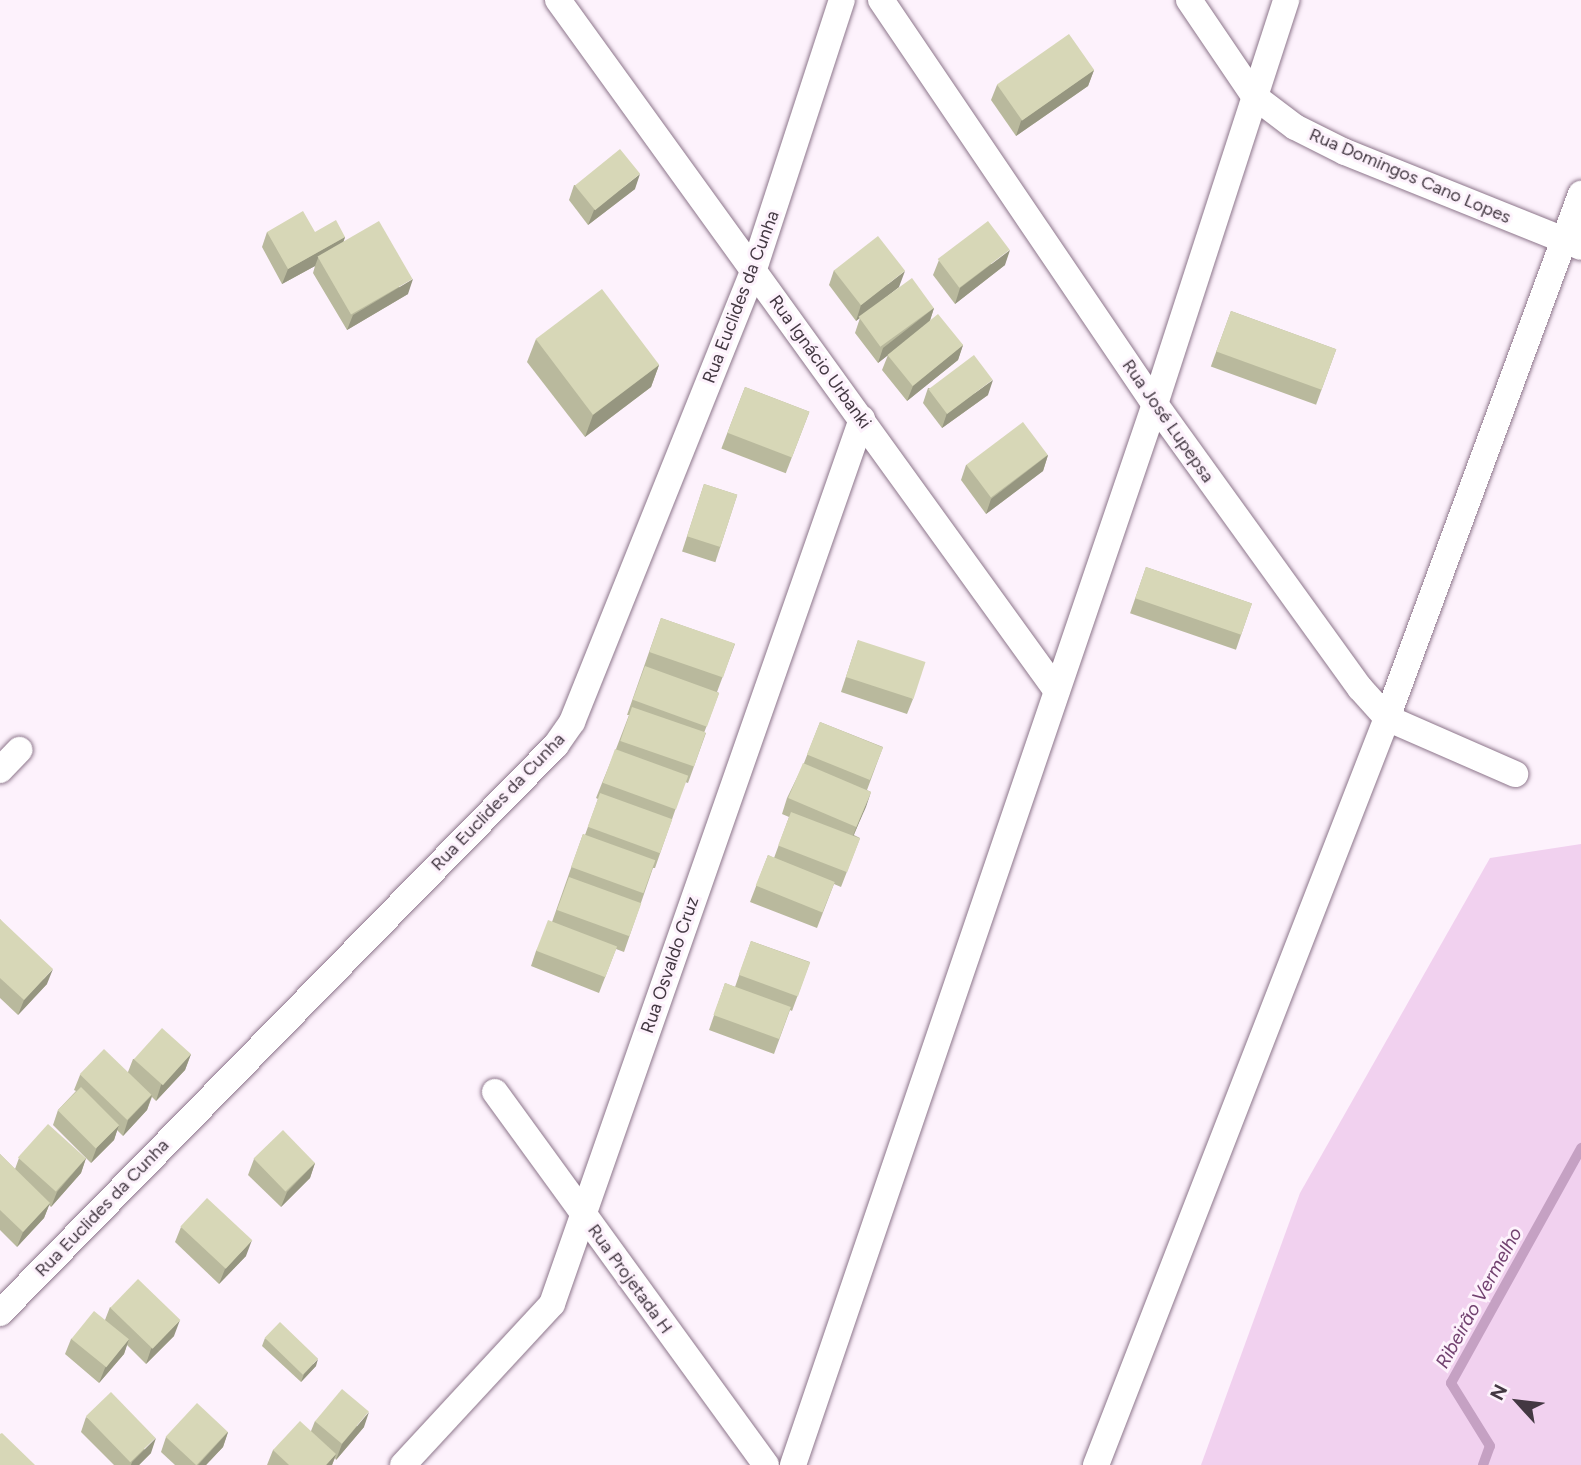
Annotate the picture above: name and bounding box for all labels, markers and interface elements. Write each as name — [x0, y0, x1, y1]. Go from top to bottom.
street label: Rua Domingos Cano Lopes — [1306, 124, 1514, 228]
street label: Rua Euclides da Cunha — [698, 208, 784, 386]
street label: Rua Ignácio Urbanki — [764, 291, 876, 433]
street label: Rua José Lupepsa — [1117, 355, 1219, 487]
street label: Rua Euclides da Cunha — [427, 729, 569, 875]
street label: Rua Osvaldo Cruz — [637, 894, 703, 1036]
street label: Rua Euclides da Cunha — [31, 1135, 173, 1281]
street label: Rua Projetada H — [583, 1220, 677, 1338]
water label: Ribeirão Vermelho — [1431, 1224, 1527, 1372]
north arrow — [1483, 1367, 1553, 1437]
text: N — [1485, 1380, 1512, 1404]

